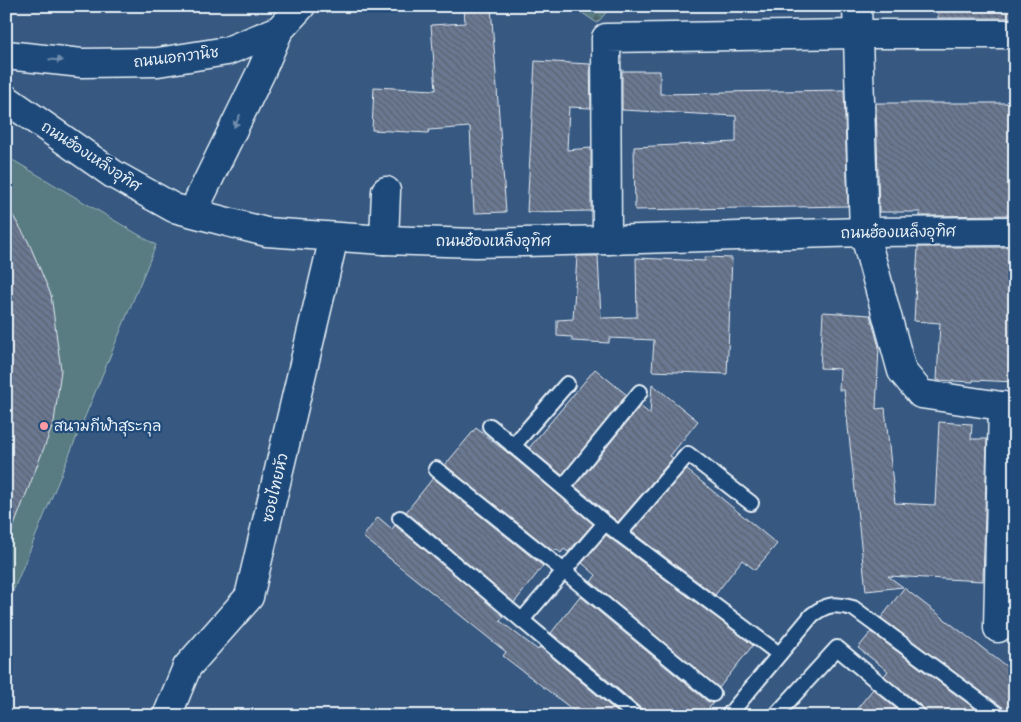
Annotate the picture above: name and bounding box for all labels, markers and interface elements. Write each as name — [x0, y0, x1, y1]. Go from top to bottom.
street label: ถนนเอกวานิช — [132, 42, 220, 72]
one-way arrow — [48, 57, 64, 65]
one-way arrow — [233, 114, 241, 128]
street label: ถนนฮ๋องเหล็งอุทิศ — [37, 116, 146, 197]
street label: ถนนฮ๋องเหล็งอุทิศ — [841, 221, 957, 244]
street label: ถนนฮ๋องเหล็งอุทิศ — [436, 231, 552, 252]
place label: สนามกีฬาสุระกุล — [54, 416, 161, 437]
marker: สนามกีฬาสุระกุล — [38, 420, 50, 432]
street label: ซอยไทยหัว — [257, 451, 293, 525]

